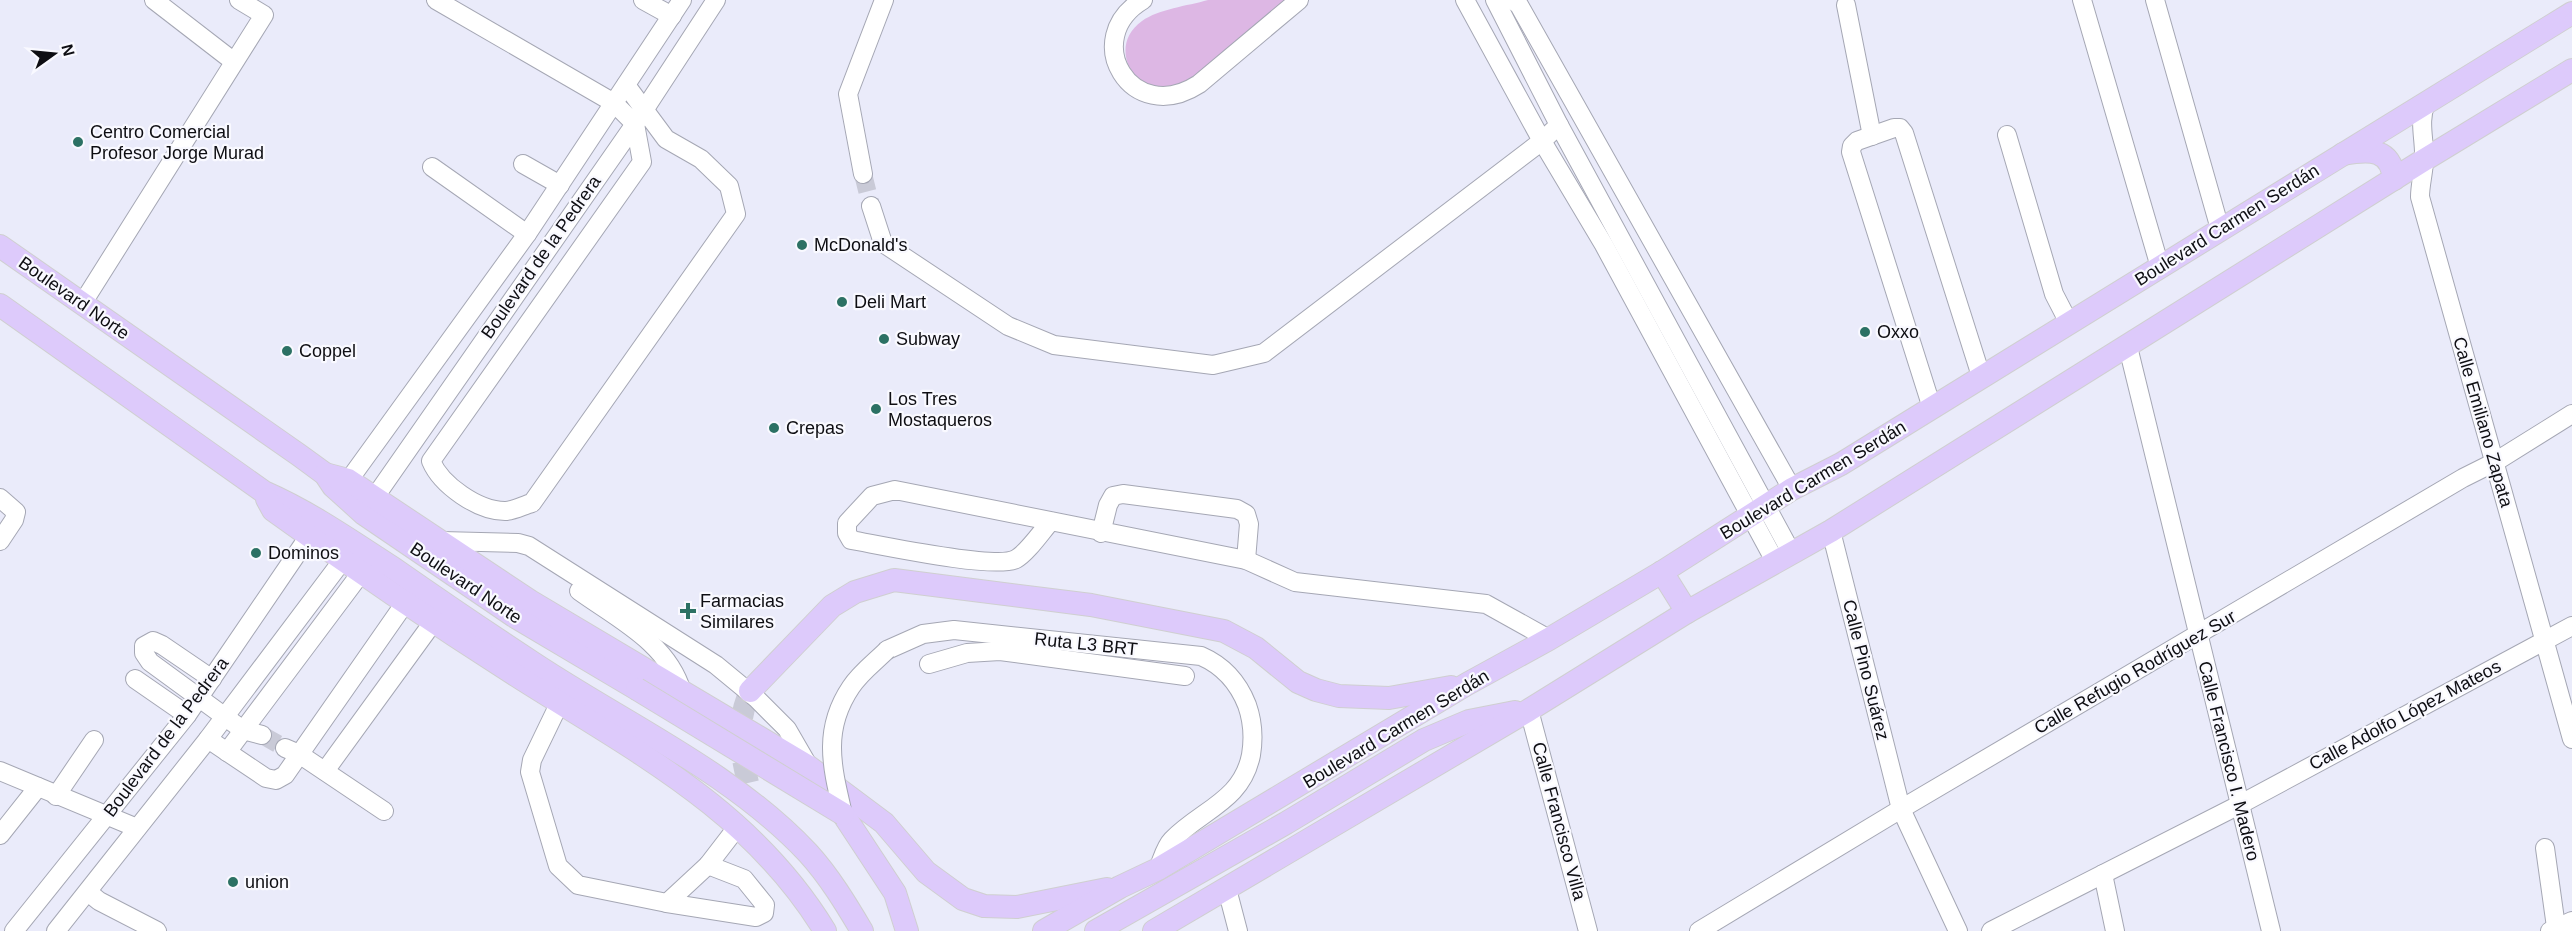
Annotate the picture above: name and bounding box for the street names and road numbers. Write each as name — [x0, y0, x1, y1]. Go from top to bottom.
street label: Boulevard Carmen Serdán — [2131, 160, 2323, 290]
street label: Boulevard de la Pedrera — [477, 171, 605, 342]
street label: Boulevard Norte — [15, 253, 133, 343]
street label: Calle Emiliano Zapata — [2449, 335, 2517, 510]
street label: Boulevard Carmen Serdán — [1717, 417, 1909, 543]
street label: Boulevard Norte — [406, 538, 526, 628]
street label: Calle Pino Suárez — [1839, 598, 1893, 742]
street label: Calle Refugio Rodríguez Sur — [2031, 606, 2239, 738]
street label: Ruta L3 BRT — [1033, 629, 1139, 659]
street label: Boulevard de la Pedrera — [100, 653, 233, 821]
street label: Calle Adolfo López Mateos — [2306, 656, 2504, 774]
street label: Calle Francisco I. Madero — [2194, 659, 2264, 863]
street label: Boulevard Carmen Serdán — [1300, 666, 1492, 792]
street label: Calle Francisco Villa — [1528, 740, 1590, 903]

